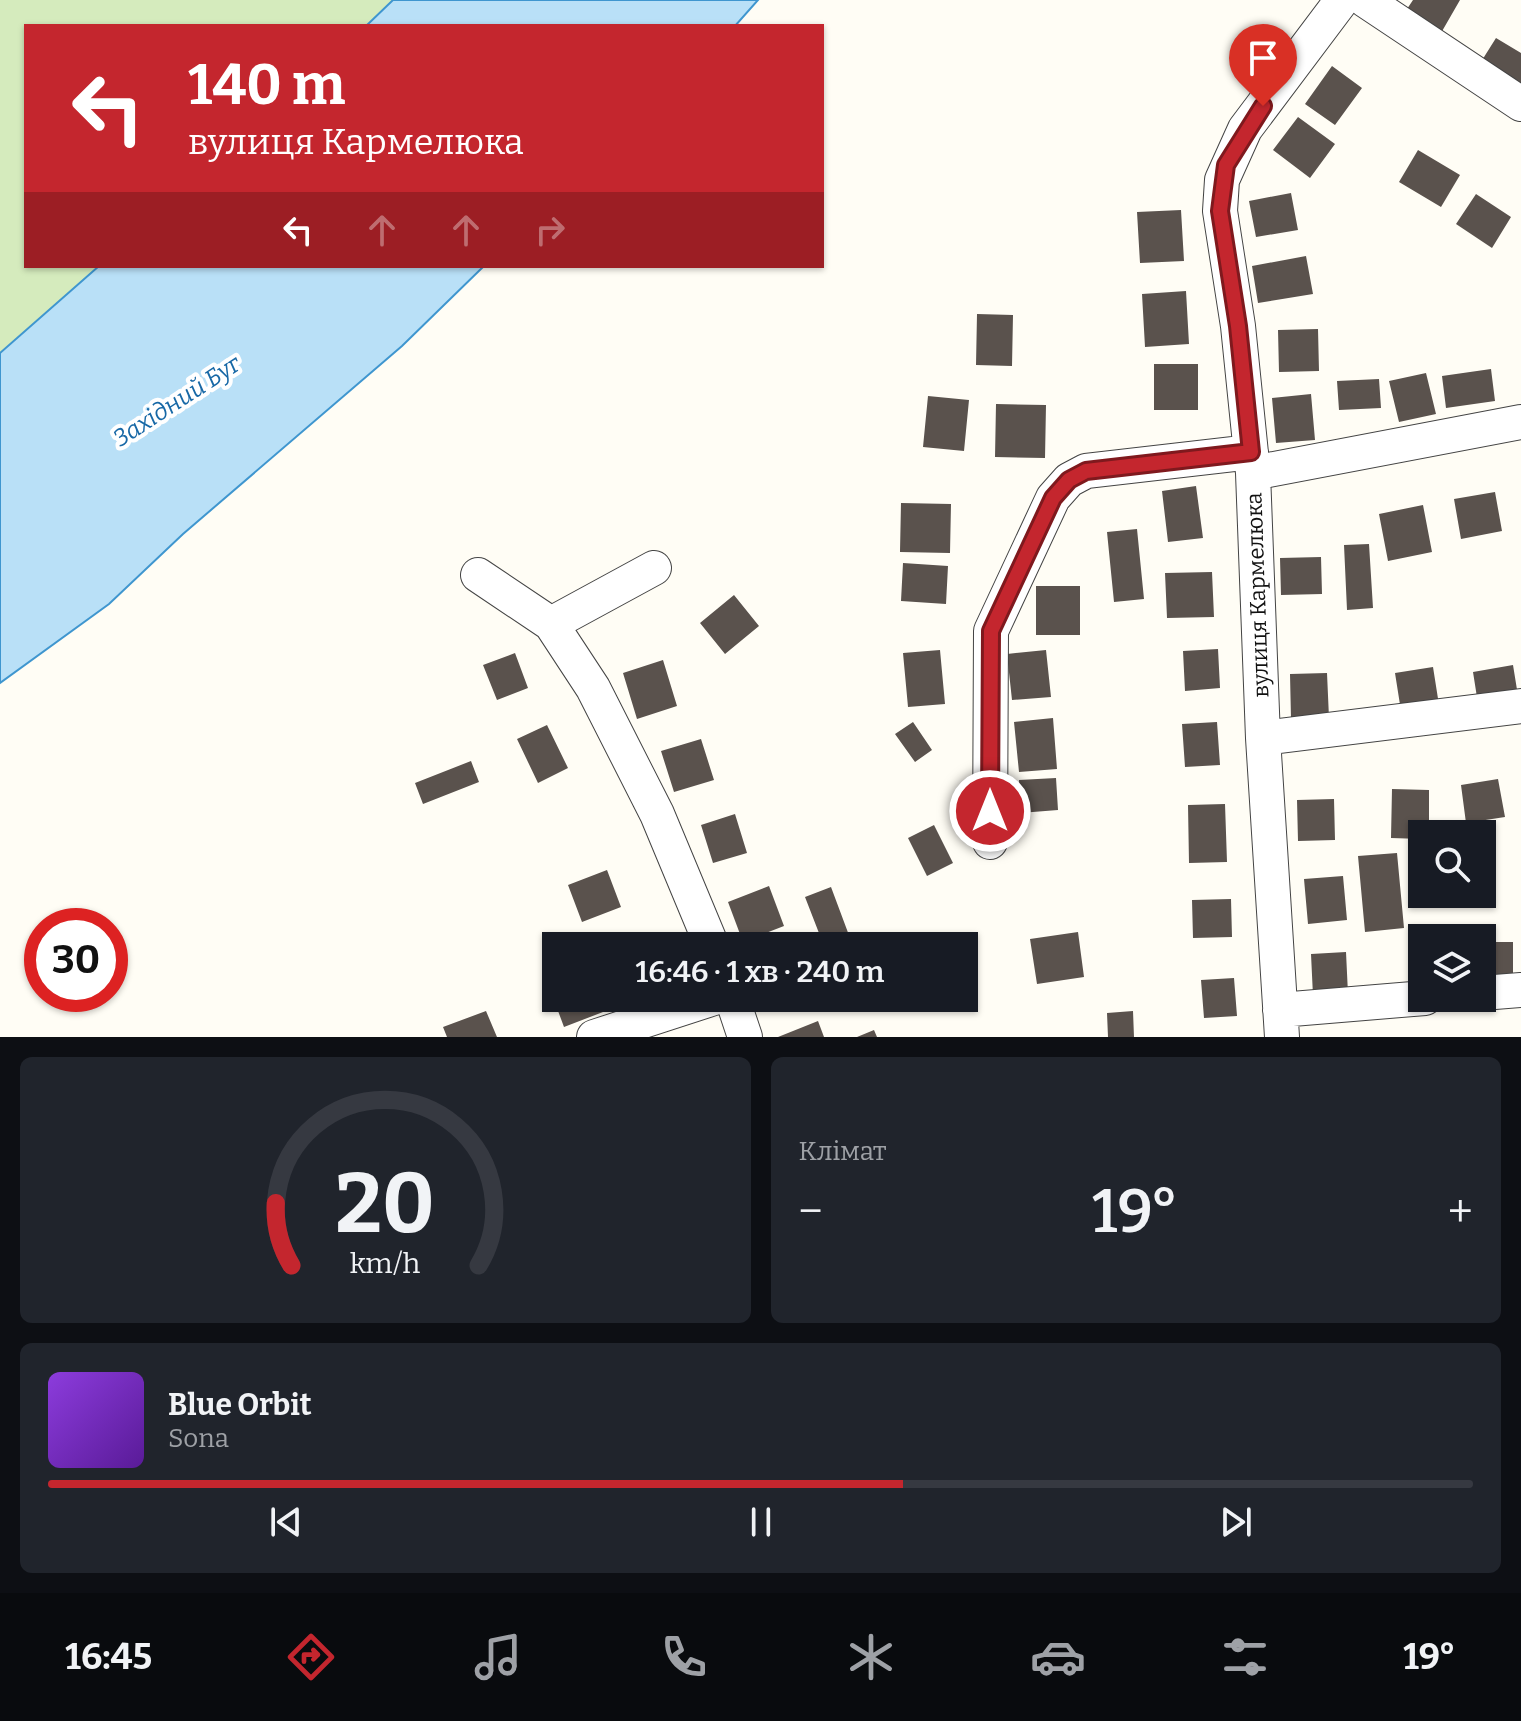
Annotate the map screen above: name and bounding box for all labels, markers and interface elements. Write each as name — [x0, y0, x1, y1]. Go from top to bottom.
pin — [1229, 24, 1297, 106]
icon: arrive — [1241, 36, 1285, 80]
text: 140 m — [188, 52, 345, 119]
icon: left — [56, 56, 160, 160]
text: вулиця Кармелюка — [188, 120, 524, 164]
icon: left — [276, 208, 320, 252]
icon: ahead — [360, 208, 404, 252]
icon: ahead — [444, 208, 488, 252]
icon: right — [528, 208, 572, 252]
water label: Західний Буг — [108, 349, 247, 453]
street label: вулиця Кармелюка — [1240, 492, 1275, 698]
position arrow — [948, 769, 1032, 853]
map controls — [1408, 820, 1496, 1012]
button: search — [1408, 820, 1496, 908]
speed limit sign: 30 — [24, 908, 128, 1012]
button: layers — [1408, 924, 1496, 1012]
text: 16:46 · 1 хв · 240 m — [636, 954, 885, 990]
text: Клімат — [799, 1136, 886, 1167]
text: 20 — [335, 1154, 435, 1254]
text: 19° — [1092, 1176, 1179, 1248]
text: − — [799, 1185, 823, 1238]
text: + — [1448, 1185, 1473, 1238]
text: km/h — [350, 1246, 421, 1281]
text: Blue Orbit — [168, 1387, 312, 1423]
text: Sona — [168, 1423, 229, 1454]
icon: previous — [264, 1500, 308, 1544]
icon: pause — [739, 1500, 783, 1544]
icon: next — [1214, 1500, 1258, 1544]
icon: directions — [283, 1629, 339, 1685]
icon: music — [470, 1629, 526, 1685]
icon: phone — [656, 1629, 712, 1685]
icon: climate — [843, 1629, 899, 1685]
icon: car — [1030, 1629, 1086, 1685]
icon: filters — [1217, 1629, 1273, 1685]
text: 16:45 — [65, 1635, 152, 1679]
text: 19° — [1403, 1635, 1456, 1679]

